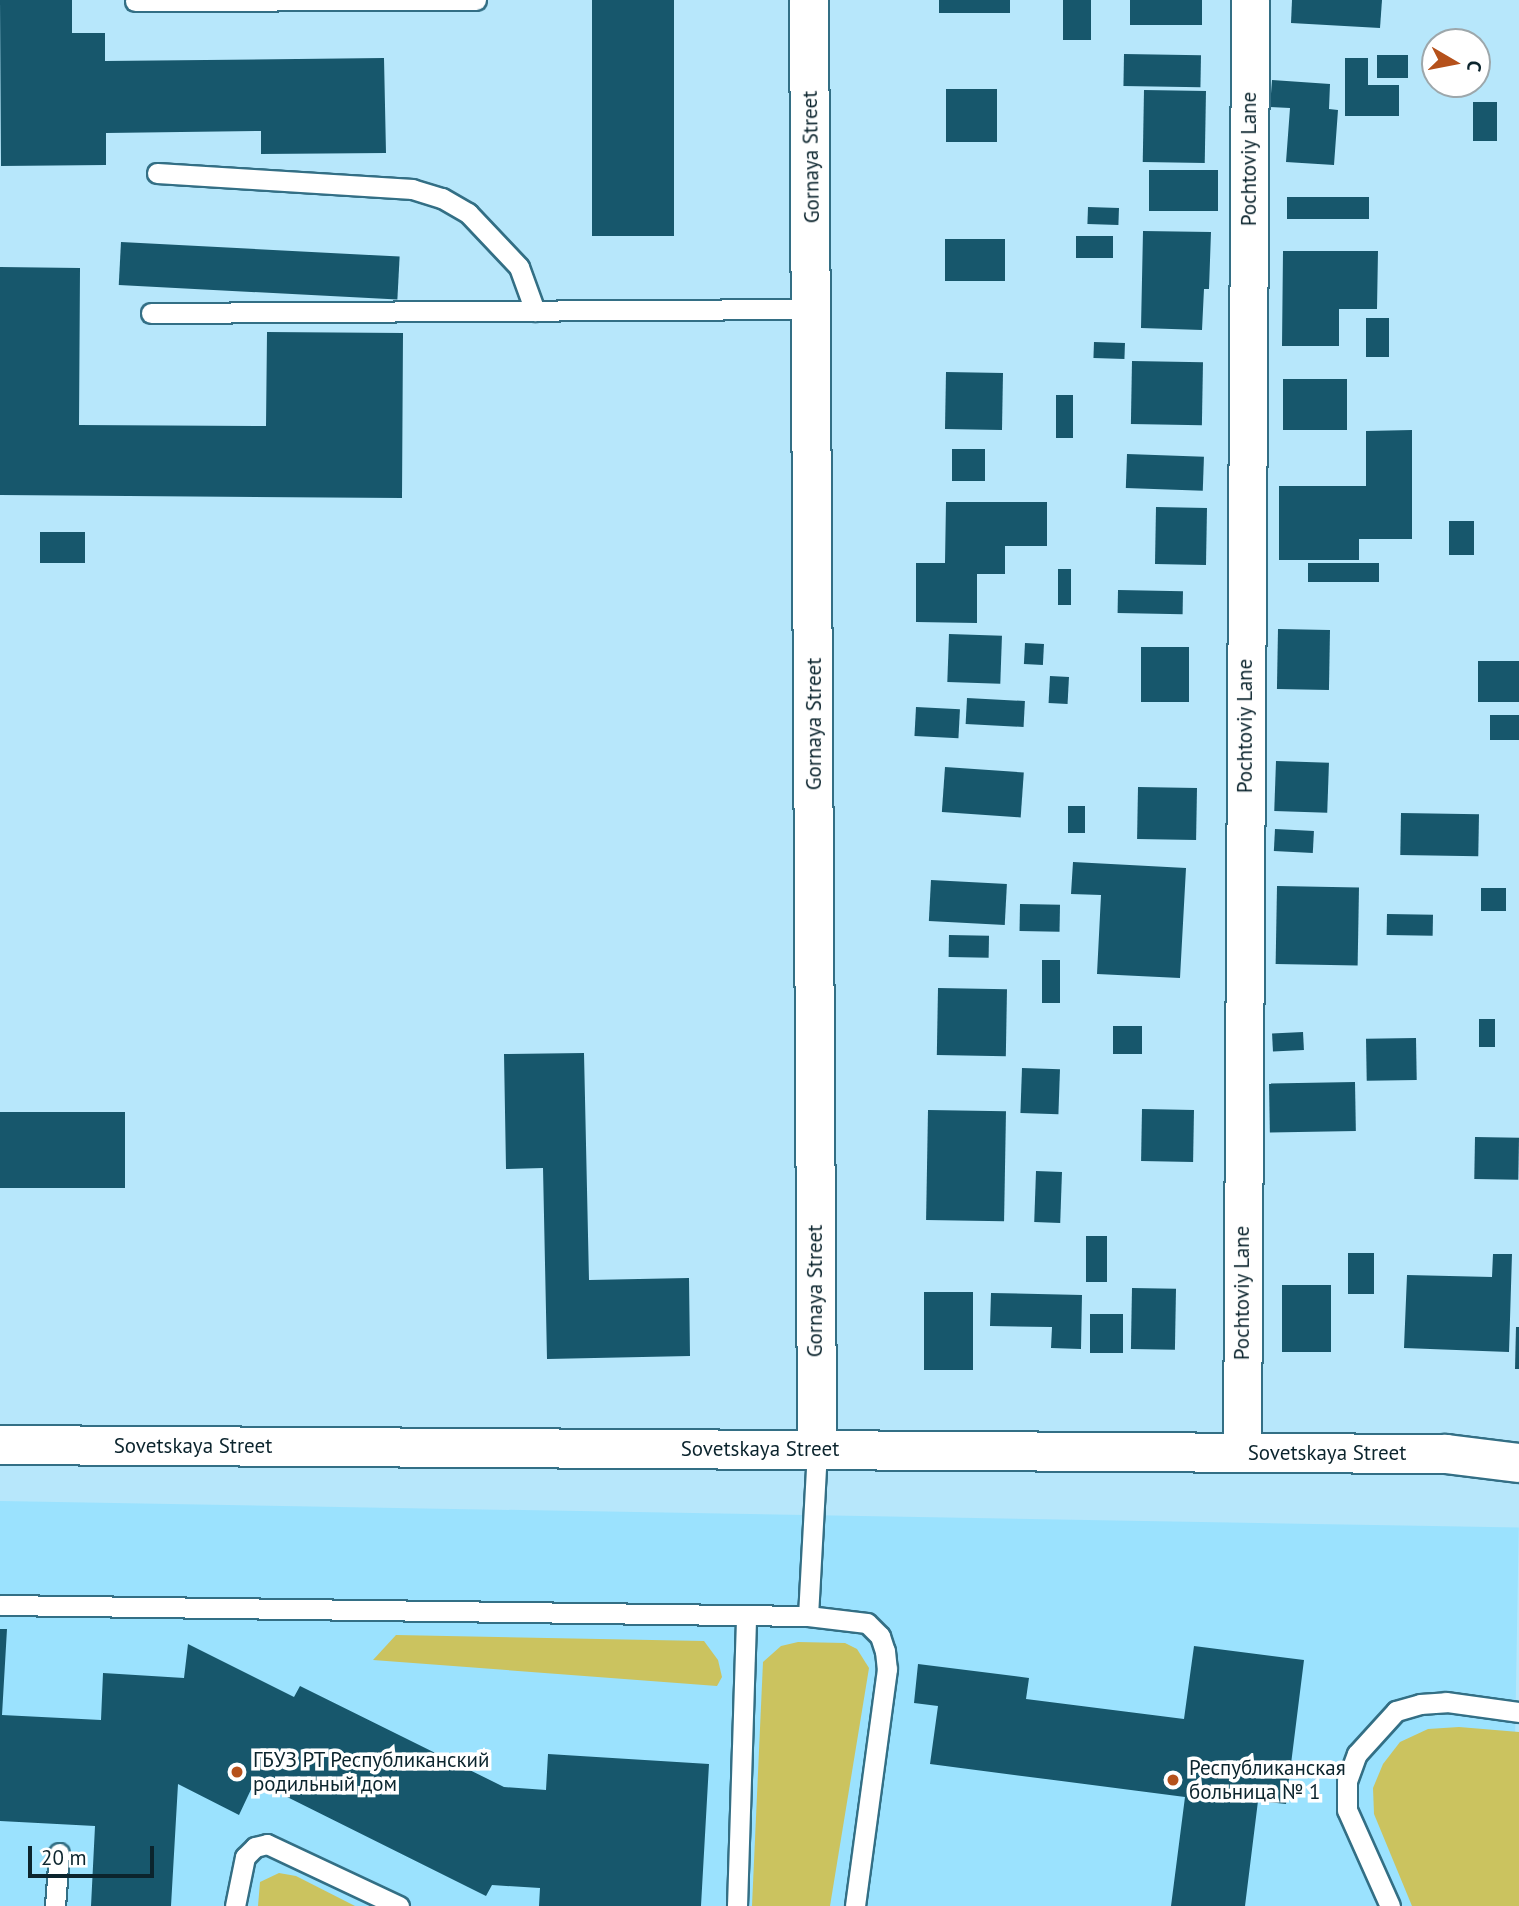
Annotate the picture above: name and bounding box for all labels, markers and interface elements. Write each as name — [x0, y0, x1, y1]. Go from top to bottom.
north arrow — [1421, 28, 1491, 98]
text: С — [1462, 59, 1487, 74]
street label: Gornaya Street — [797, 90, 825, 224]
street label: Pochtoviy Lane — [1236, 91, 1262, 227]
street label: Gornaya Street — [801, 658, 827, 790]
street label: Pochtoviy Lane — [1232, 658, 1258, 794]
street label: Gornaya Street — [802, 1225, 828, 1357]
street label: Pochtoviy Lane — [1229, 1225, 1255, 1361]
street label: Sovetskaya Street — [114, 1433, 272, 1459]
street label: Sovetskaya Street — [681, 1436, 839, 1462]
street label: Sovetskaya Street — [1248, 1440, 1406, 1466]
place label: ГБУЗ РТ Республиканский родильный дом — [253, 1747, 490, 1797]
place label: Республиканская больница № 1 — [1189, 1755, 1346, 1805]
marker: ГБУЗ РТ Республиканский родильный дом — [227, 1762, 247, 1782]
marker: Республиканская больница № 1 — [1163, 1770, 1183, 1790]
scale bar — [32, 1832, 158, 1876]
text: 20 m — [41, 1844, 87, 1871]

